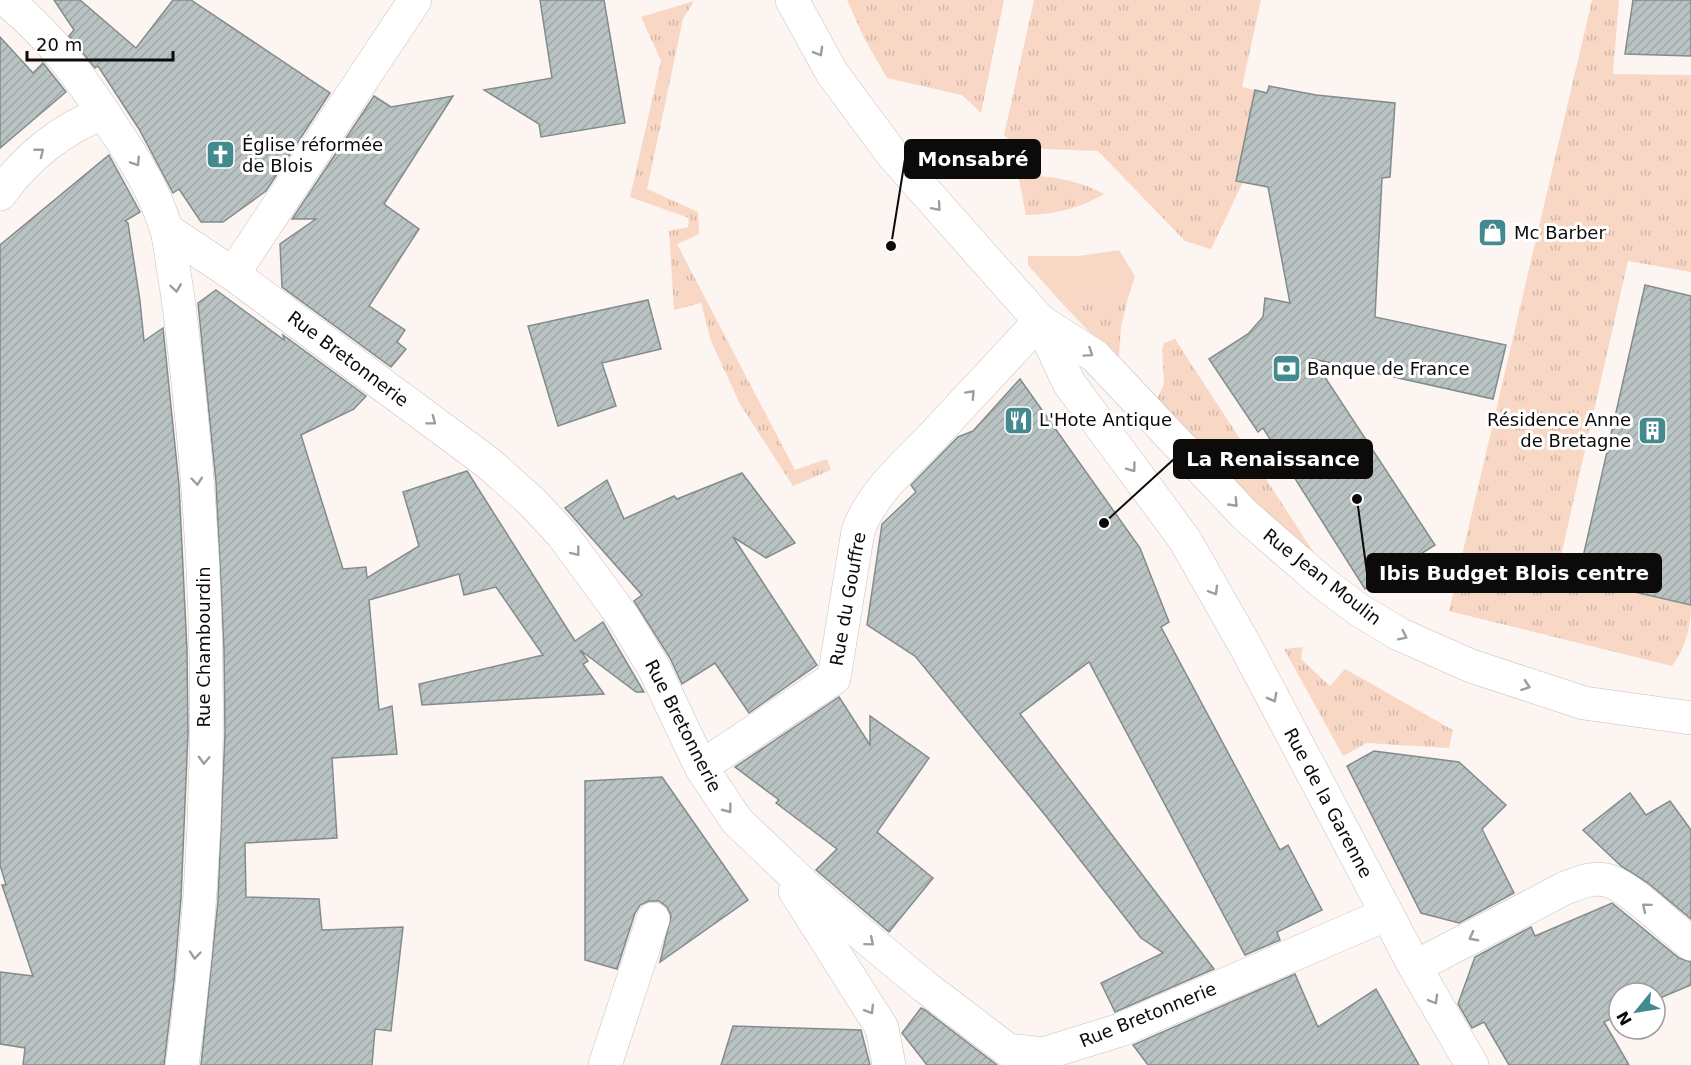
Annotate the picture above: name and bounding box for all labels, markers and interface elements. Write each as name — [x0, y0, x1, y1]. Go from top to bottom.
scale bar — [27, 24, 172, 62]
text: 20 m — [36, 34, 82, 55]
one-way arrow — [812, 46, 824, 56]
place label: Église réformée de Blois — [242, 134, 383, 176]
church icon: Église réformée de Blois — [205, 139, 237, 171]
callout: Monsabré — [905, 140, 1040, 178]
text: Monsabré — [917, 147, 1029, 171]
one-way arrow — [33, 148, 44, 159]
one-way arrow — [129, 156, 141, 166]
one-way arrow — [930, 200, 941, 211]
shop icon: Mc Barber — [1477, 217, 1509, 249]
place label: Mc Barber — [1514, 222, 1606, 243]
one-way arrow — [170, 283, 182, 292]
street label: Rue Bretonnerie — [284, 306, 413, 411]
one-way arrow — [1083, 345, 1093, 357]
bank icon: Banque de France — [1270, 353, 1302, 385]
place label: Banque de France — [1307, 358, 1470, 379]
one-way arrow — [964, 390, 975, 401]
restaurant icon: L'Hote Antique — [1002, 404, 1034, 436]
place label: L'Hote Antique — [1039, 409, 1172, 430]
place label: Résidence Anne de Bretagne — [1487, 409, 1631, 451]
one-way arrow — [425, 414, 436, 425]
building icon: Résidence Anne de Bretagne — [1636, 414, 1668, 446]
callout: La Renaissance — [1174, 440, 1372, 478]
text: La Renaissance — [1186, 447, 1360, 471]
one-way arrow — [1125, 462, 1136, 473]
one-way arrow — [190, 477, 203, 486]
one-way arrow — [1227, 497, 1238, 507]
street label: Rue Jean Moulin — [1259, 524, 1385, 629]
street label: Rue du Gouffre — [825, 530, 870, 667]
one-way arrow — [568, 545, 579, 556]
callout: Ibis Budget Blois centre — [1367, 554, 1661, 592]
text: Ibis Budget Blois centre — [1379, 561, 1649, 585]
street label: Rue Chambourdin — [193, 566, 214, 728]
one-way arrow — [1207, 585, 1218, 595]
one-way arrow — [1397, 629, 1408, 640]
street label: Rue Bretonnerie — [641, 656, 726, 795]
one-way arrow — [1520, 679, 1531, 691]
one-way arrow — [1266, 692, 1277, 703]
street label: Rue de la Garenne — [1280, 724, 1377, 881]
one-way arrow — [198, 756, 211, 765]
one-way arrow — [721, 802, 732, 813]
one-way arrow — [1642, 903, 1653, 914]
one-way arrow — [1469, 929, 1480, 941]
one-way arrow — [863, 934, 874, 945]
one-way arrow — [189, 950, 202, 959]
street label: Rue Bretonnerie — [1076, 977, 1219, 1052]
north arrow — [1607, 981, 1667, 1041]
one-way arrow — [1427, 994, 1439, 1004]
one-way arrow — [863, 1003, 874, 1014]
text: N — [1613, 1008, 1636, 1029]

